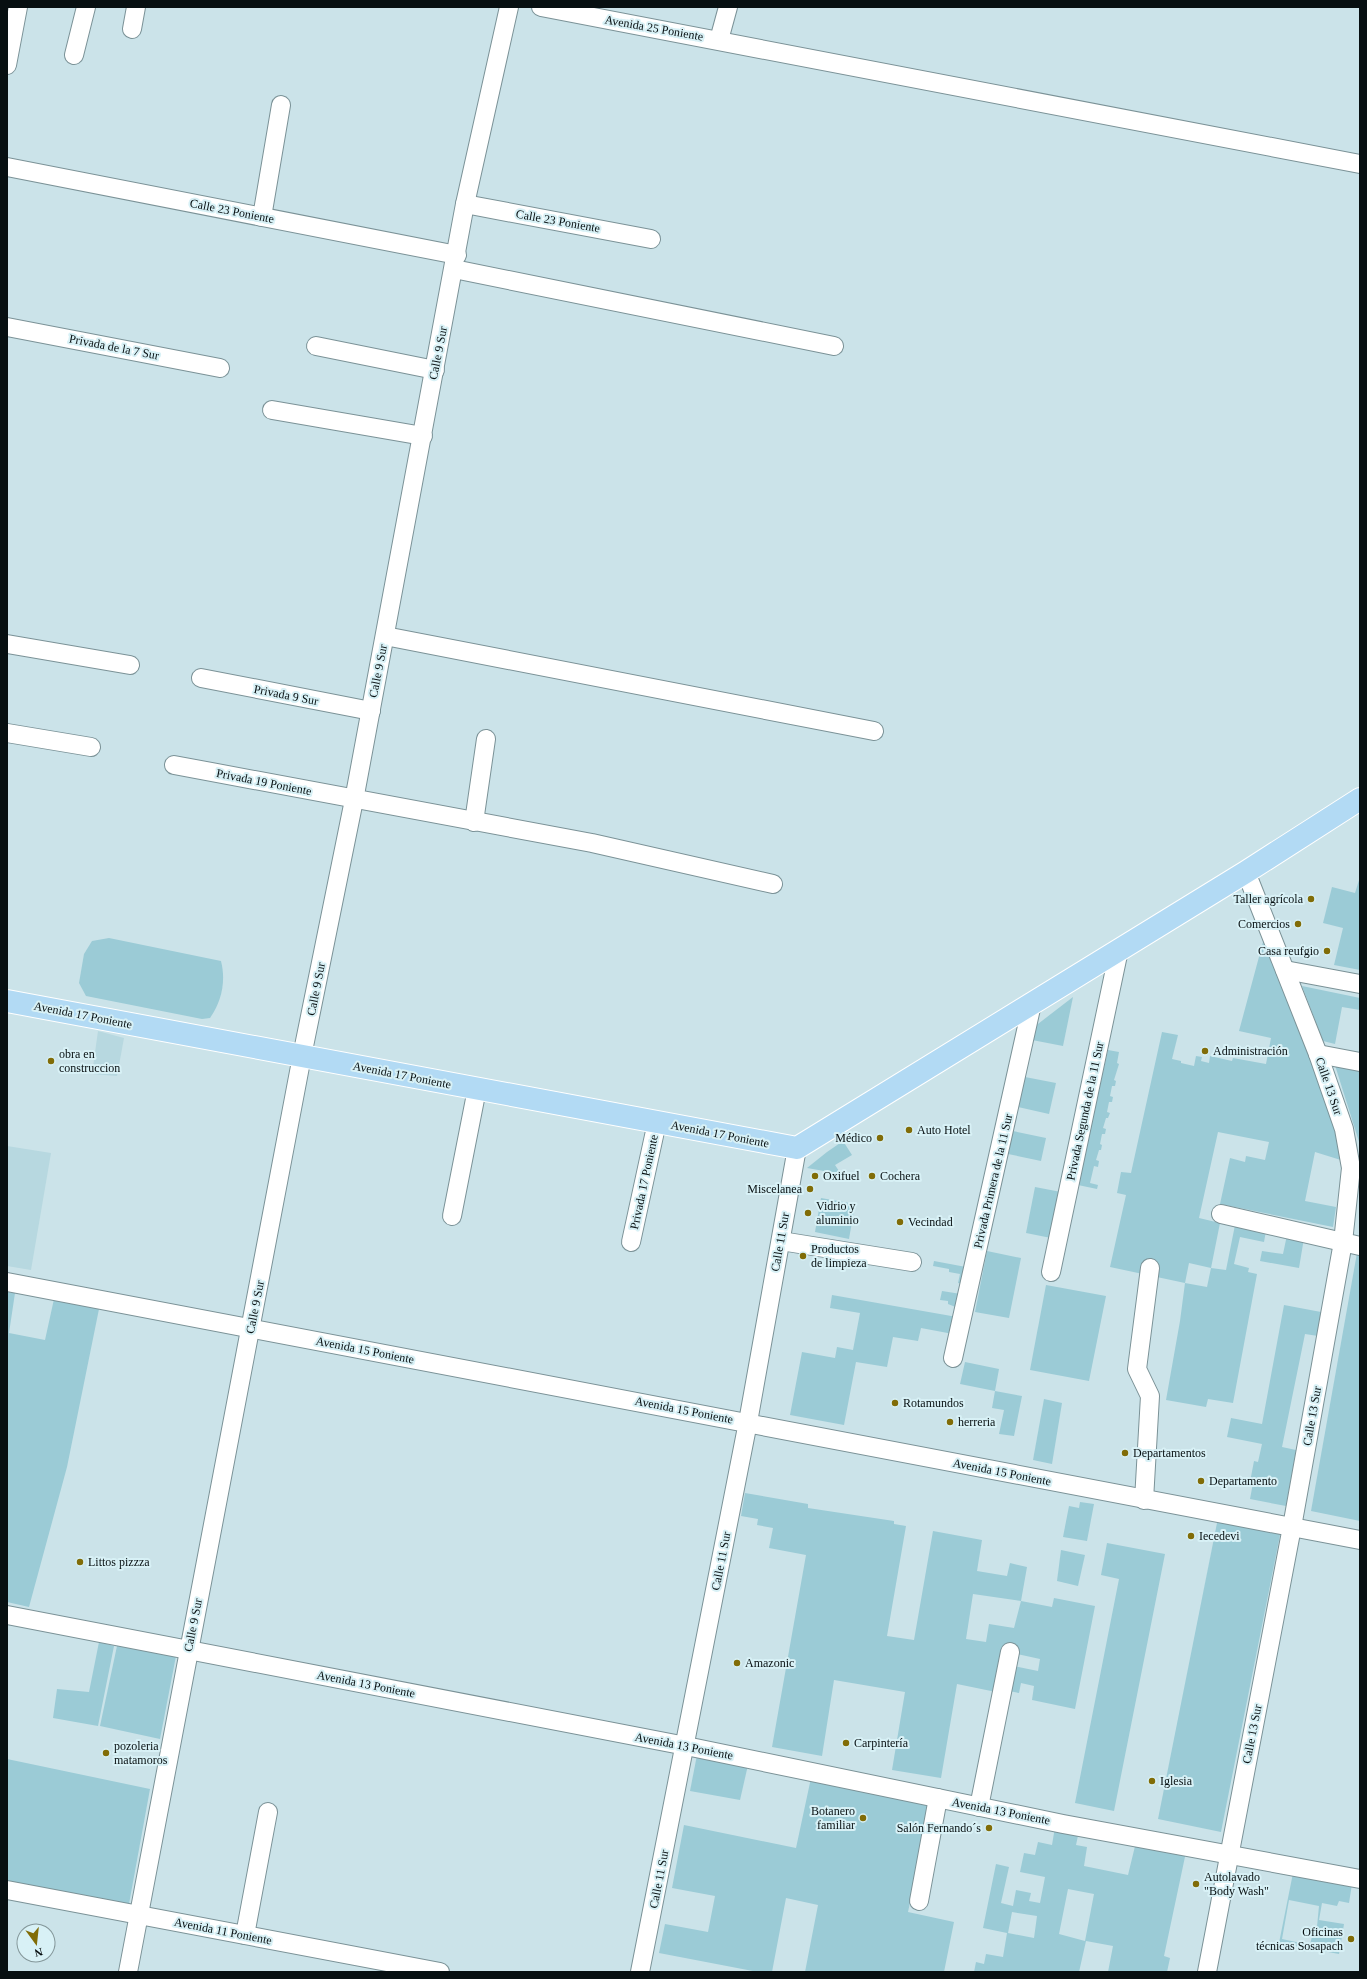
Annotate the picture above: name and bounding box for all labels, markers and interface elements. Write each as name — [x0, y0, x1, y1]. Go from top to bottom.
street label: Avenida 25 Poniente — [604, 12, 704, 44]
street label: Calle 23 Poniente — [189, 196, 275, 226]
street label: Calle 23 Poniente — [515, 207, 601, 235]
street label: Calle 9 Sur — [426, 325, 450, 381]
street label: Privada de la 7 Sur — [68, 331, 160, 363]
street label: Calle 9 Sur — [366, 643, 390, 699]
street label: Privada 9 Sur — [253, 682, 319, 708]
street label: Privada 19 Poniente — [215, 766, 313, 798]
place label: Taller agrícola — [1234, 892, 1304, 906]
marker: Taller agrícola — [1306, 894, 1316, 904]
place label: Comercios — [1238, 917, 1290, 931]
marker: Comercios — [1293, 919, 1303, 929]
place label: Casa reufgio — [1258, 944, 1319, 958]
marker: Casa reufgio — [1322, 946, 1332, 956]
street label: Calle 9 Sur — [304, 961, 328, 1017]
street label: Avenida 17 Poniente — [33, 999, 133, 1031]
street label: Privada Segunda de la 11 Sur — [1063, 1040, 1107, 1182]
place label: Administración — [1213, 1044, 1288, 1058]
marker: Administración — [1200, 1046, 1210, 1056]
place label: obra en construccion — [59, 1047, 120, 1075]
street label: Calle 13 Sur — [1313, 1055, 1345, 1117]
marker: obra en construccion — [46, 1056, 56, 1066]
street label: Avenida 17 Poniente — [352, 1059, 452, 1091]
street label: Privada Primera de la 11 Sur — [971, 1112, 1015, 1250]
street label: Avenida 17 Poniente — [670, 1118, 770, 1150]
place label: Auto Hotel — [917, 1123, 971, 1137]
marker: Auto Hotel — [904, 1125, 914, 1135]
place label: Médico — [835, 1131, 872, 1145]
street label: Privada 17 Poniente — [627, 1133, 661, 1231]
marker: Médico — [875, 1133, 885, 1143]
place label: Oxifuel — [823, 1169, 860, 1183]
place label: Cochera — [880, 1169, 921, 1183]
marker: Oxifuel — [810, 1171, 820, 1181]
marker: Cochera — [867, 1171, 877, 1181]
place label: Miscelanea — [747, 1182, 803, 1196]
marker: Miscelanea — [805, 1184, 815, 1194]
place label: Vidrio y aluminio — [816, 1199, 859, 1227]
marker: Vidrio y aluminio — [803, 1208, 813, 1218]
street label: Calle 11 Sur — [768, 1211, 792, 1273]
place label: Vecindad — [908, 1215, 953, 1229]
marker: Vecindad — [895, 1217, 905, 1227]
place label: Productos de limpieza — [811, 1242, 867, 1270]
marker: Productos de limpieza — [798, 1251, 808, 1261]
street label: Calle 9 Sur — [243, 1279, 267, 1335]
street label: Avenida 15 Poniente — [315, 1334, 415, 1366]
street label: Calle 13 Sur — [1300, 1385, 1324, 1447]
street label: Avenida 15 Poniente — [634, 1394, 734, 1426]
place label: Rotamundos — [903, 1396, 964, 1410]
marker: Rotamundos — [890, 1398, 900, 1408]
place label: herreria — [958, 1415, 996, 1429]
marker: herreria — [945, 1417, 955, 1427]
place label: Departamentos — [1133, 1446, 1206, 1460]
marker: Departamentos — [1120, 1448, 1130, 1458]
street label: Avenida 15 Poniente — [952, 1456, 1052, 1488]
place label: Departamento — [1209, 1474, 1277, 1488]
marker: Departamento — [1196, 1476, 1206, 1486]
place label: Iecedevi — [1199, 1529, 1240, 1543]
street label: Calle 11 Sur — [708, 1530, 734, 1592]
marker: Iecedevi — [1186, 1531, 1196, 1541]
place label: Littos pizzza — [88, 1555, 150, 1569]
marker: Littos pizzza — [75, 1557, 85, 1567]
street label: Calle 9 Sur — [181, 1597, 205, 1653]
place label: Amazonic — [745, 1656, 794, 1670]
marker: Amazonic — [732, 1658, 742, 1668]
street label: Avenida 13 Poniente — [316, 1668, 416, 1700]
street label: Calle 13 Sur — [1239, 1703, 1265, 1765]
street label: Avenida 13 Poniente — [634, 1730, 734, 1762]
place label: Carpintería — [854, 1736, 909, 1750]
marker: Carpintería — [841, 1738, 851, 1748]
place label: pozoleria matamoros — [114, 1739, 168, 1767]
marker: pozoleria matamoros — [101, 1748, 111, 1758]
place label: Iglesia — [1160, 1774, 1193, 1788]
marker: Iglesia — [1147, 1776, 1157, 1786]
street label: Avenida 13 Poniente — [951, 1795, 1051, 1827]
place label: Botanero familiar — [811, 1804, 855, 1832]
marker: Botanero familiar — [858, 1813, 868, 1823]
place label: Salón Fernando´s — [897, 1821, 981, 1835]
marker: Salón Fernando´s — [984, 1823, 994, 1833]
street label: Calle 11 Sur — [646, 1848, 672, 1910]
place label: Autolavado "Body Wash" — [1204, 1870, 1269, 1898]
marker: Autolavado "Body Wash" — [1191, 1879, 1201, 1889]
street label: Avenida 11 Poniente — [173, 1915, 273, 1947]
north arrow — [16, 1923, 56, 1963]
place label: Oficinas técnicas Sosapach — [1256, 1925, 1343, 1953]
marker: Oficinas técnicas Sosapach — [1346, 1934, 1356, 1944]
text: N — [33, 1946, 44, 1959]

